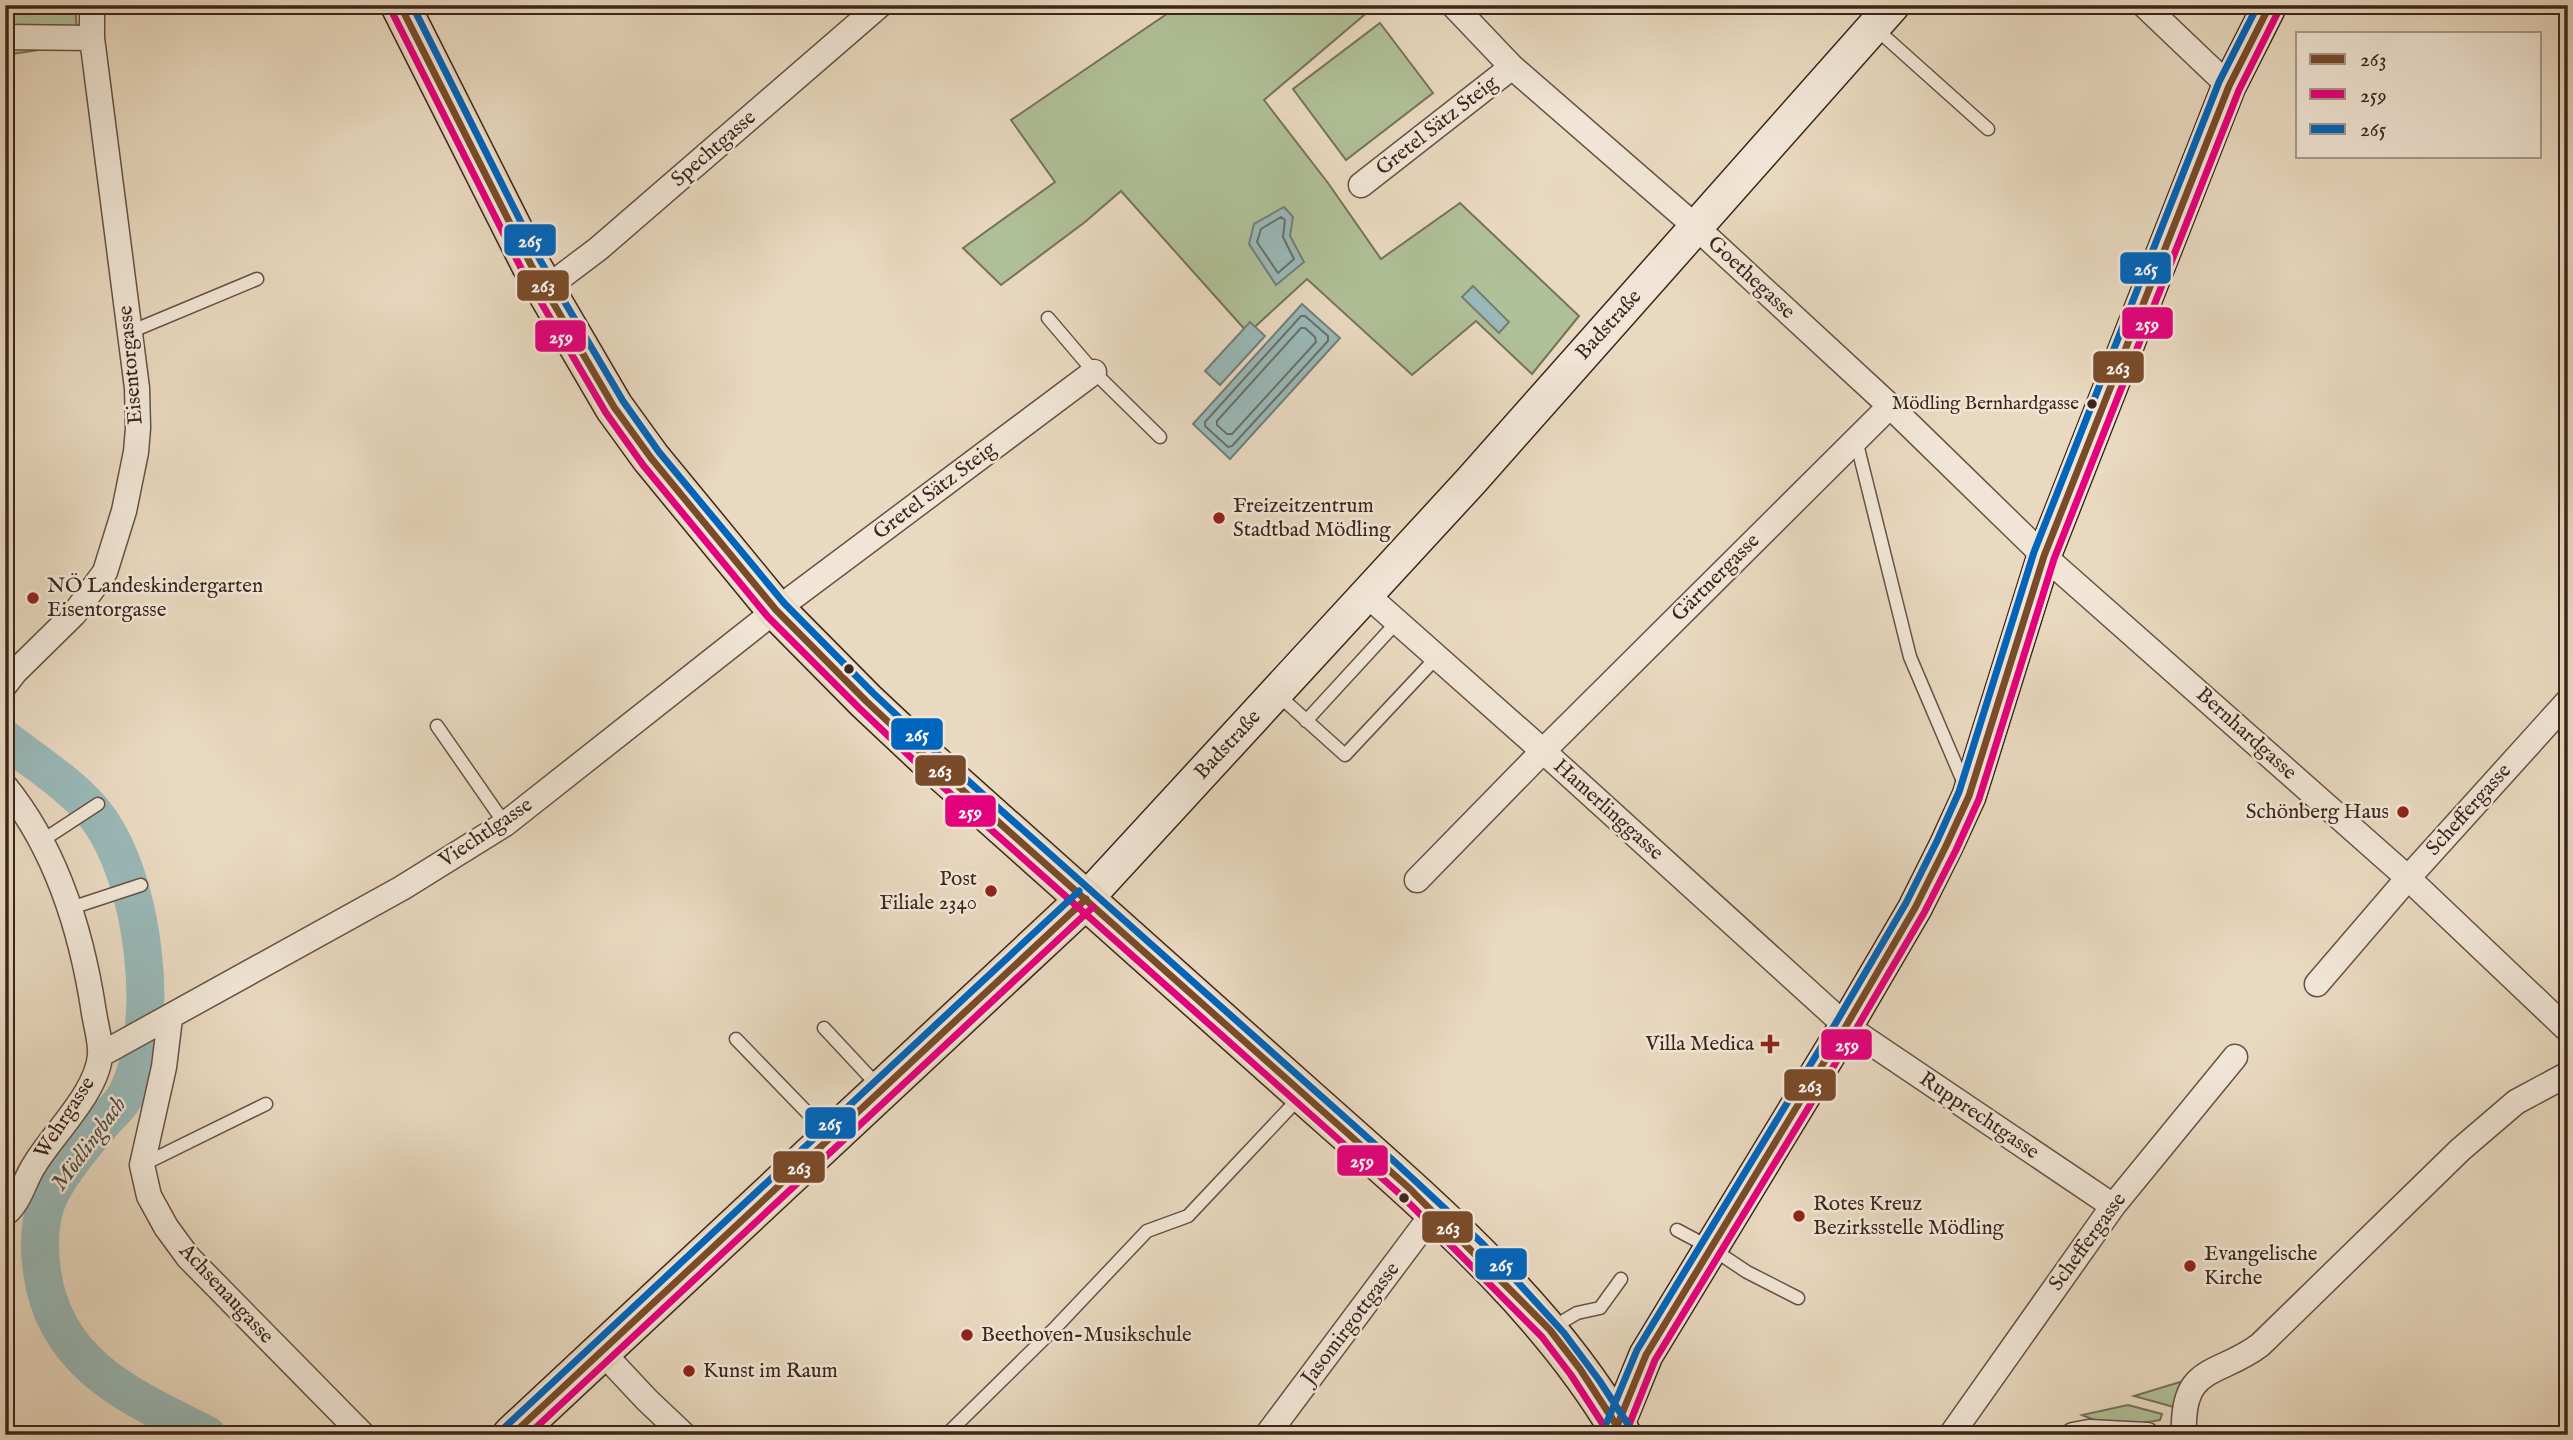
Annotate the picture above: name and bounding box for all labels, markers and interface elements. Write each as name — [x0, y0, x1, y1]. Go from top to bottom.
legend — [2296, 32, 2542, 158]
text: 263 — [2360, 47, 2387, 74]
street label: Gretel Sätz Steig — [1371, 70, 1504, 182]
text: 259 — [2360, 83, 2387, 110]
street label: Spechtgasse — [666, 104, 762, 193]
text: 265 — [2360, 117, 2387, 144]
line badge: 265 — [503, 223, 557, 257]
text: 265 — [518, 230, 542, 254]
street label: Goethegasse — [1701, 230, 1801, 326]
line badge: 265 — [2119, 251, 2172, 285]
text: 265 — [2134, 258, 2158, 282]
line badge: 263 — [516, 269, 570, 302]
text: 263 — [531, 275, 555, 299]
street label: Badstraße — [1570, 284, 1648, 366]
street label: Eisentorgasse — [112, 304, 150, 426]
line badge: 259 — [2121, 306, 2174, 340]
text: 259 — [2135, 313, 2159, 337]
line badge: 259 — [534, 319, 587, 353]
text: 259 — [549, 326, 573, 350]
line badge: 263 — [2092, 350, 2145, 384]
text: 263 — [2106, 357, 2130, 381]
place label: Mödling Bernhardgasse — [1892, 392, 2079, 416]
marker: Mödling Bernhardgasse — [2085, 397, 2099, 411]
street label: Gretel Sätz Steig — [868, 436, 1002, 546]
place label: Freizeitzentrum Stadtbad Mödling — [1233, 493, 1391, 544]
marker: Freizeitzentrum Stadtbad Mödling — [1211, 510, 1227, 526]
street label: Gärtnergasse — [1666, 528, 1766, 628]
place label: NÖ Landeskindergarten Eisentorgasse — [47, 573, 263, 624]
marker: NÖ Landeskindergarten Eisentorgasse — [25, 590, 41, 606]
unlabelled marker — [842, 662, 856, 676]
street label: Bernhardgasse — [2190, 682, 2302, 787]
street label: Badstraße — [1189, 704, 1267, 786]
line badge: 265 — [890, 717, 944, 751]
text: 265 — [905, 724, 929, 748]
street label: Hamerlinggasse — [1547, 753, 1669, 867]
line badge: 263 — [914, 754, 967, 787]
street label: Scheffergasse — [2420, 758, 2518, 862]
text: 263 — [928, 760, 952, 784]
street label: Viechtlgasse — [433, 792, 538, 875]
line badge: 259 — [944, 794, 997, 828]
place label: Schönberg Haus — [2246, 799, 2389, 826]
text: 259 — [958, 801, 982, 825]
marker: Schönberg Haus — [2395, 804, 2411, 820]
place label: Post Filiale 2340 — [879, 866, 977, 917]
marker: Post Filiale 2340 — [983, 883, 999, 899]
line badge: 259 — [1820, 1028, 1873, 1061]
place label: Villa Medica — [1644, 1031, 1755, 1058]
marker: Villa Medica — [1760, 1034, 1780, 1054]
text: 259 — [1835, 1034, 1859, 1058]
street label: Rupprechtgasse — [1914, 1066, 2044, 1166]
line badge: 263 — [1783, 1068, 1837, 1102]
street label: Wehrgasse — [29, 1072, 102, 1164]
text: 263 — [1798, 1075, 1822, 1099]
water label: Mödlingbach — [45, 1091, 134, 1197]
line badge: 265 — [804, 1106, 857, 1140]
text: 265 — [818, 1113, 842, 1137]
line badge: 259 — [1336, 1144, 1389, 1177]
line badge: 263 — [772, 1150, 826, 1184]
text: 259 — [1350, 1150, 1374, 1174]
text: 263 — [787, 1157, 811, 1181]
street label: Scheffergasse — [2043, 1187, 2133, 1297]
unlabelled marker — [1397, 1191, 1411, 1205]
place label: Rotes Kreuz Bezirksstelle Mödling — [1813, 1191, 2005, 1242]
marker: Rotes Kreuz Bezirksstelle Mödling — [1791, 1208, 1807, 1224]
line badge: 263 — [1421, 1210, 1474, 1244]
text: 263 — [1436, 1217, 1460, 1241]
street label: Achsenaugasse — [172, 1237, 280, 1350]
place label: Evangelische Kirche — [2204, 1241, 2318, 1292]
line badge: 265 — [1474, 1247, 1528, 1281]
text: 265 — [1489, 1254, 1513, 1278]
street label: Jasomirgottgasse — [1295, 1257, 1406, 1393]
marker: Evangelische Kirche — [2182, 1258, 2198, 1274]
place label: Beethoven-Musikschule — [981, 1322, 1192, 1349]
marker: Beethoven-Musikschule — [959, 1327, 975, 1343]
place label: Kunst im Raum — [703, 1358, 838, 1385]
marker: Kunst im Raum — [681, 1363, 697, 1379]

